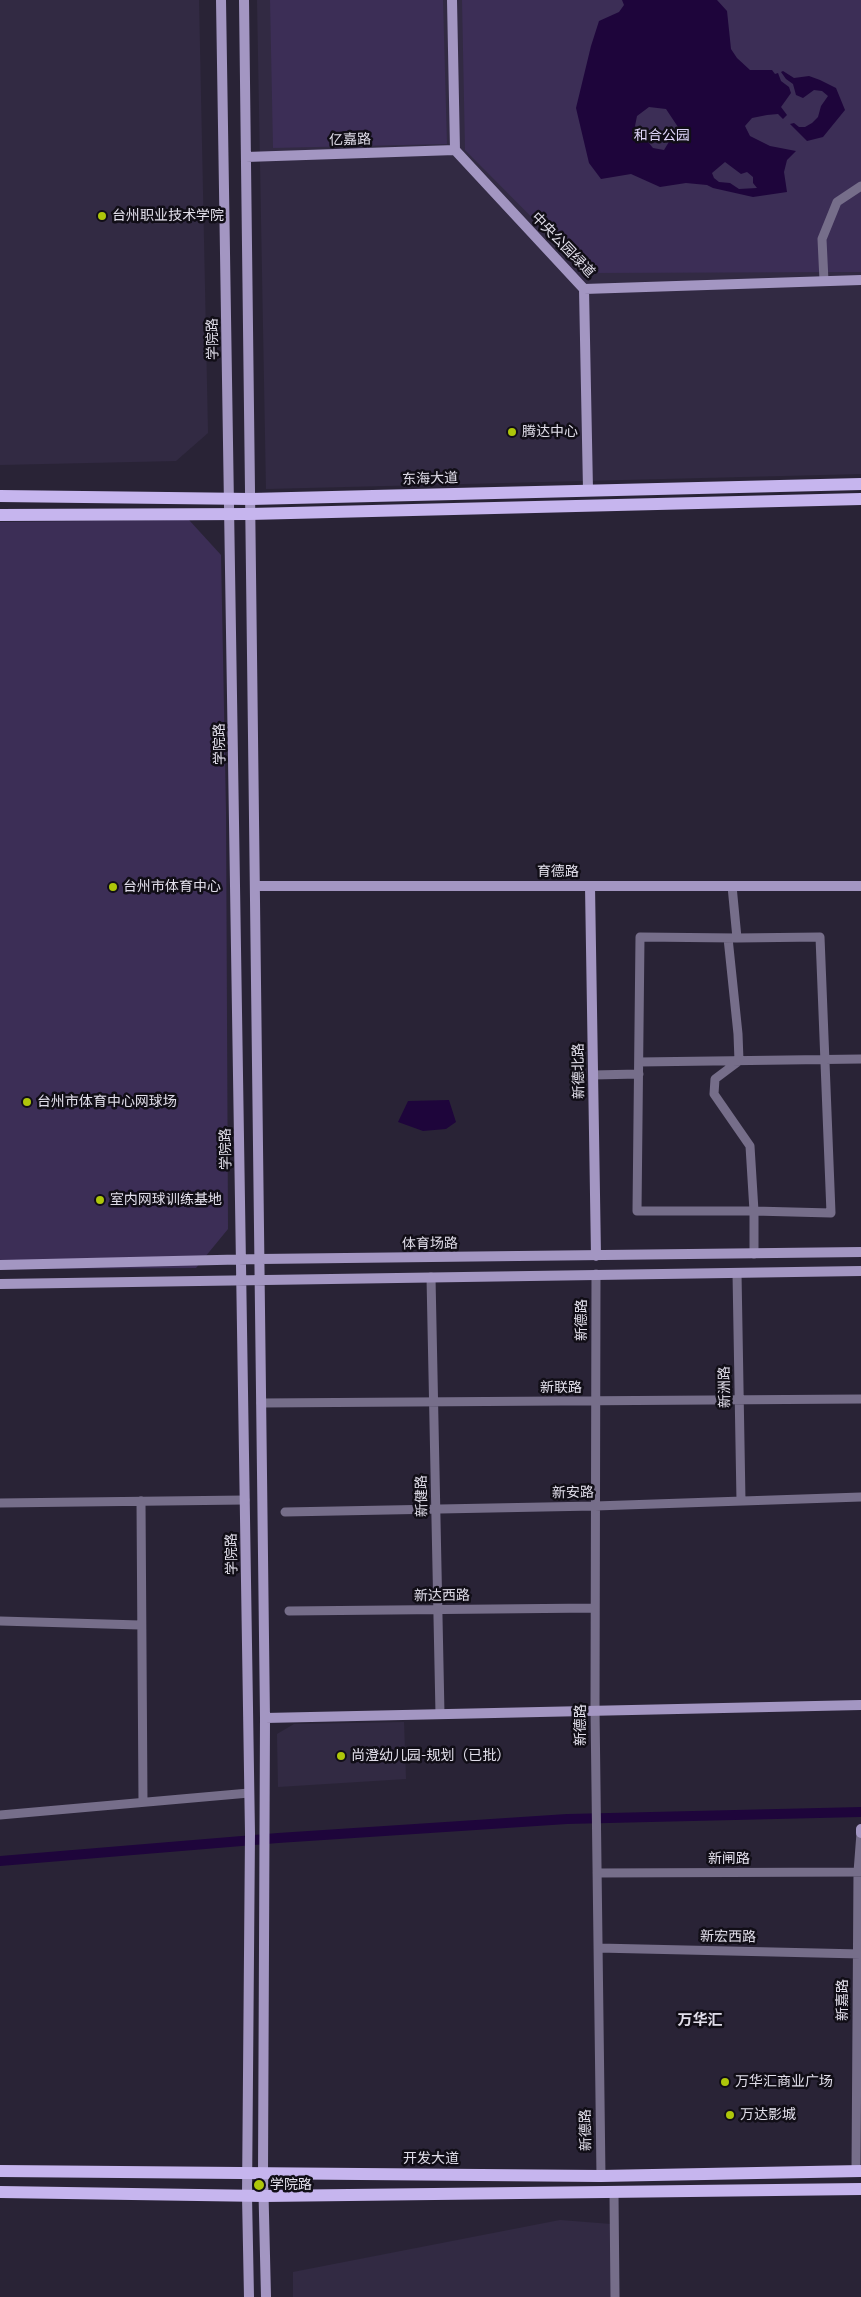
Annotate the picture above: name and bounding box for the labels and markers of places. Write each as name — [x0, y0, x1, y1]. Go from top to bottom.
place label: 台州职业技术学院 — [112, 208, 224, 224]
marker: 台州职业技术学院 — [96, 210, 108, 222]
place label: 腾达中心 — [522, 424, 578, 440]
marker: 腾达中心 — [506, 426, 518, 438]
place label: 台州市体育中心 — [123, 879, 221, 895]
marker: 台州市体育中心 — [107, 881, 119, 893]
place label: 台州市体育中心网球场 — [37, 1094, 177, 1110]
marker: 台州市体育中心网球场 — [21, 1096, 33, 1108]
place label: 室内网球训练基地 — [110, 1192, 222, 1208]
marker: 室内网球训练基地 — [94, 1194, 106, 1206]
place label: 尚澄幼儿园-规划（已批） — [351, 1748, 510, 1764]
marker: 尚澄幼儿园-规划（已批） — [335, 1750, 347, 1762]
place label: 万华汇商业广场 — [735, 2074, 833, 2090]
marker: 万华汇商业广场 — [719, 2076, 731, 2088]
place label: 万达影城 — [740, 2107, 796, 2123]
marker: 万达影城 — [724, 2109, 736, 2121]
place label: 学院路 — [270, 2177, 312, 2193]
marker: 学院路 — [252, 2178, 266, 2192]

